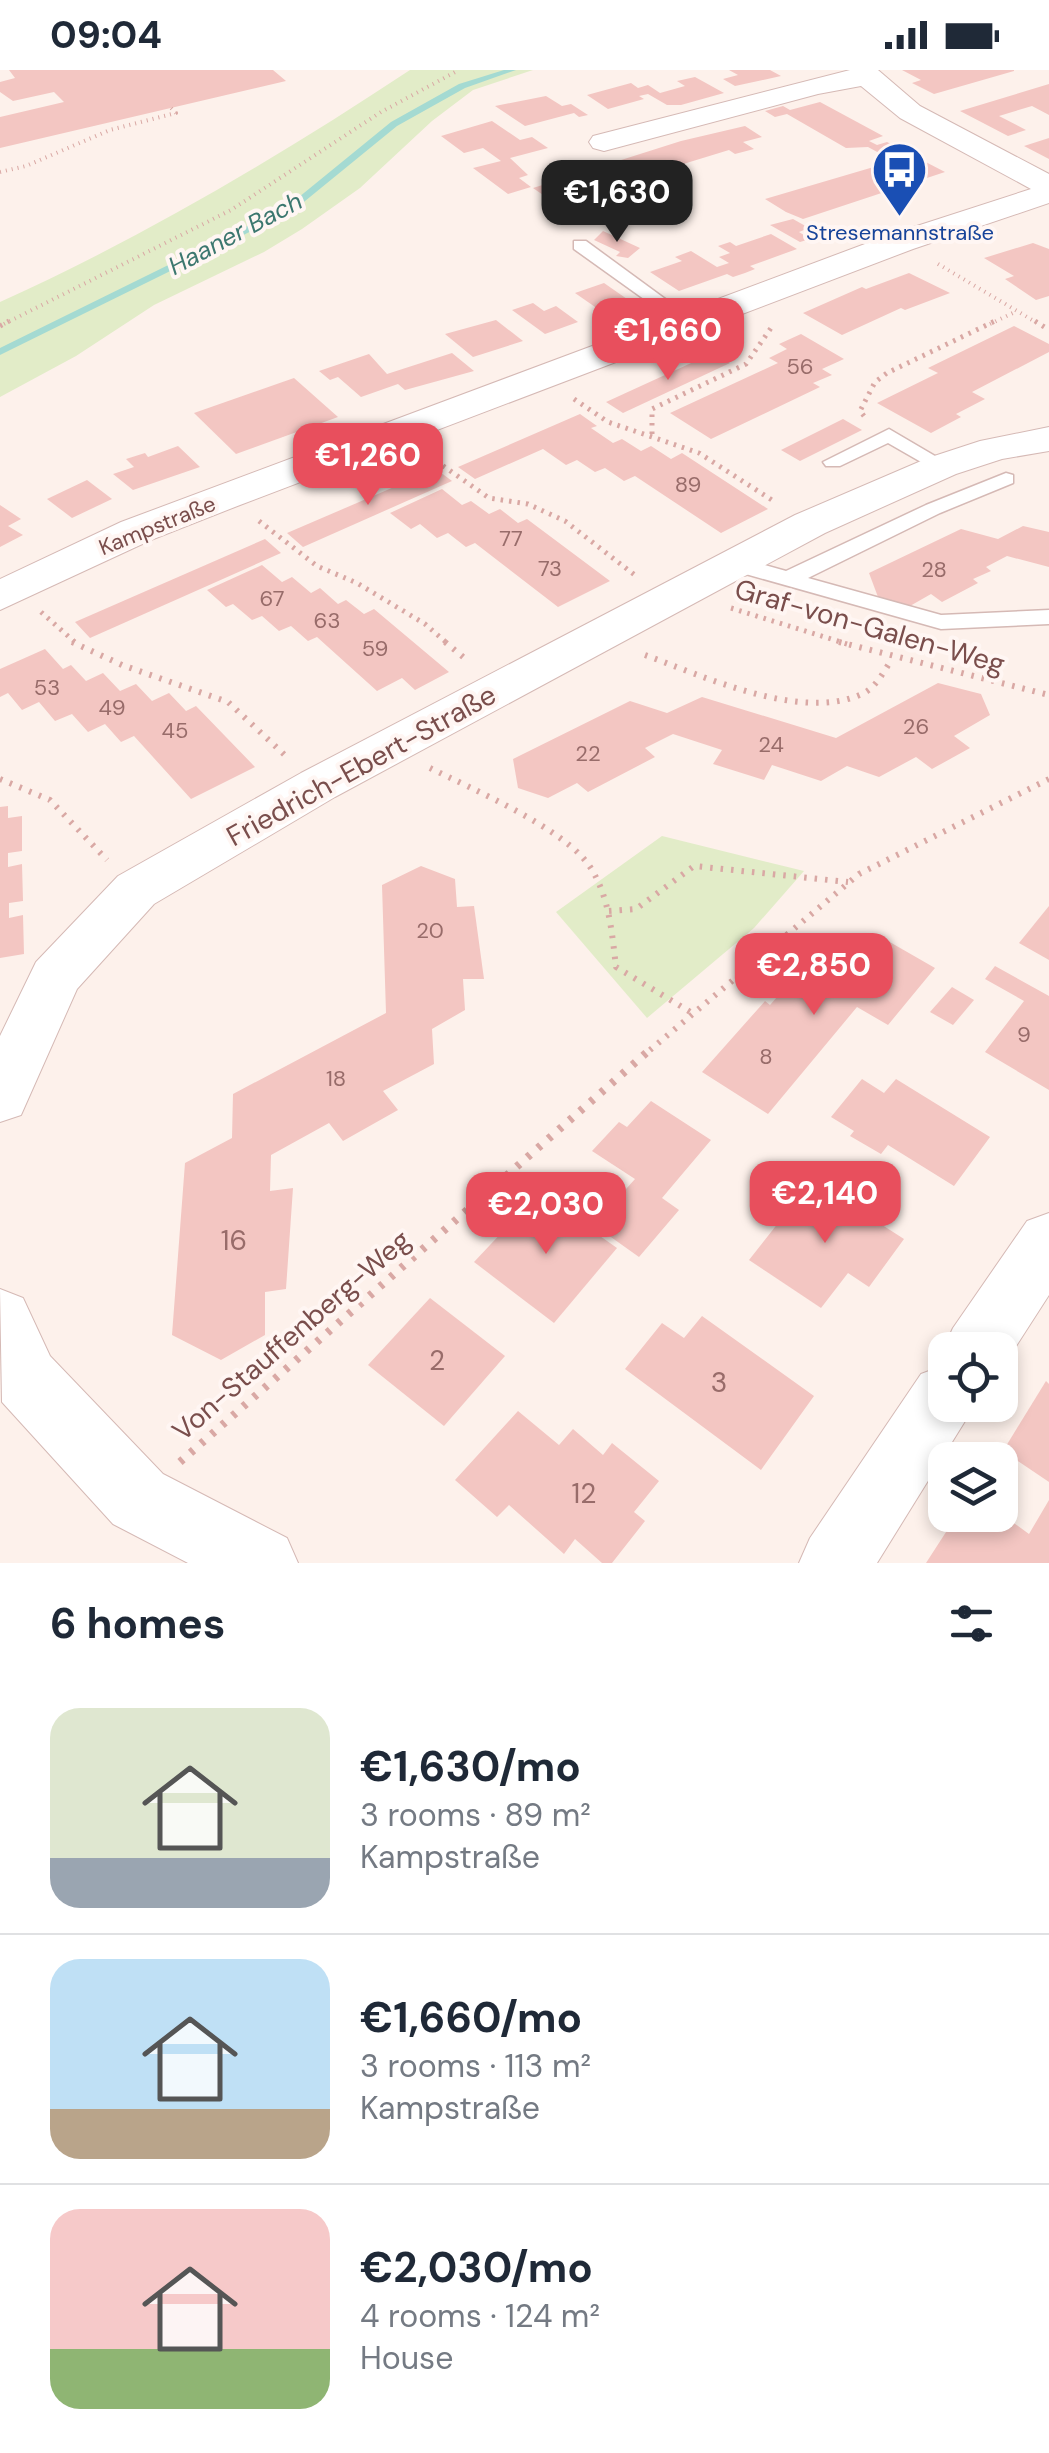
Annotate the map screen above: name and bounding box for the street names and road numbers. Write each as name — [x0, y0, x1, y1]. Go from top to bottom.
street label: Kampstraße — [94, 489, 220, 562]
street label: Graf-von-Galen-Weg — [731, 570, 1009, 683]
street label: Friedrich-Ebert-Straße — [220, 676, 502, 855]
street label: Von-Stauffenberg-Weg — [164, 1222, 418, 1449]

